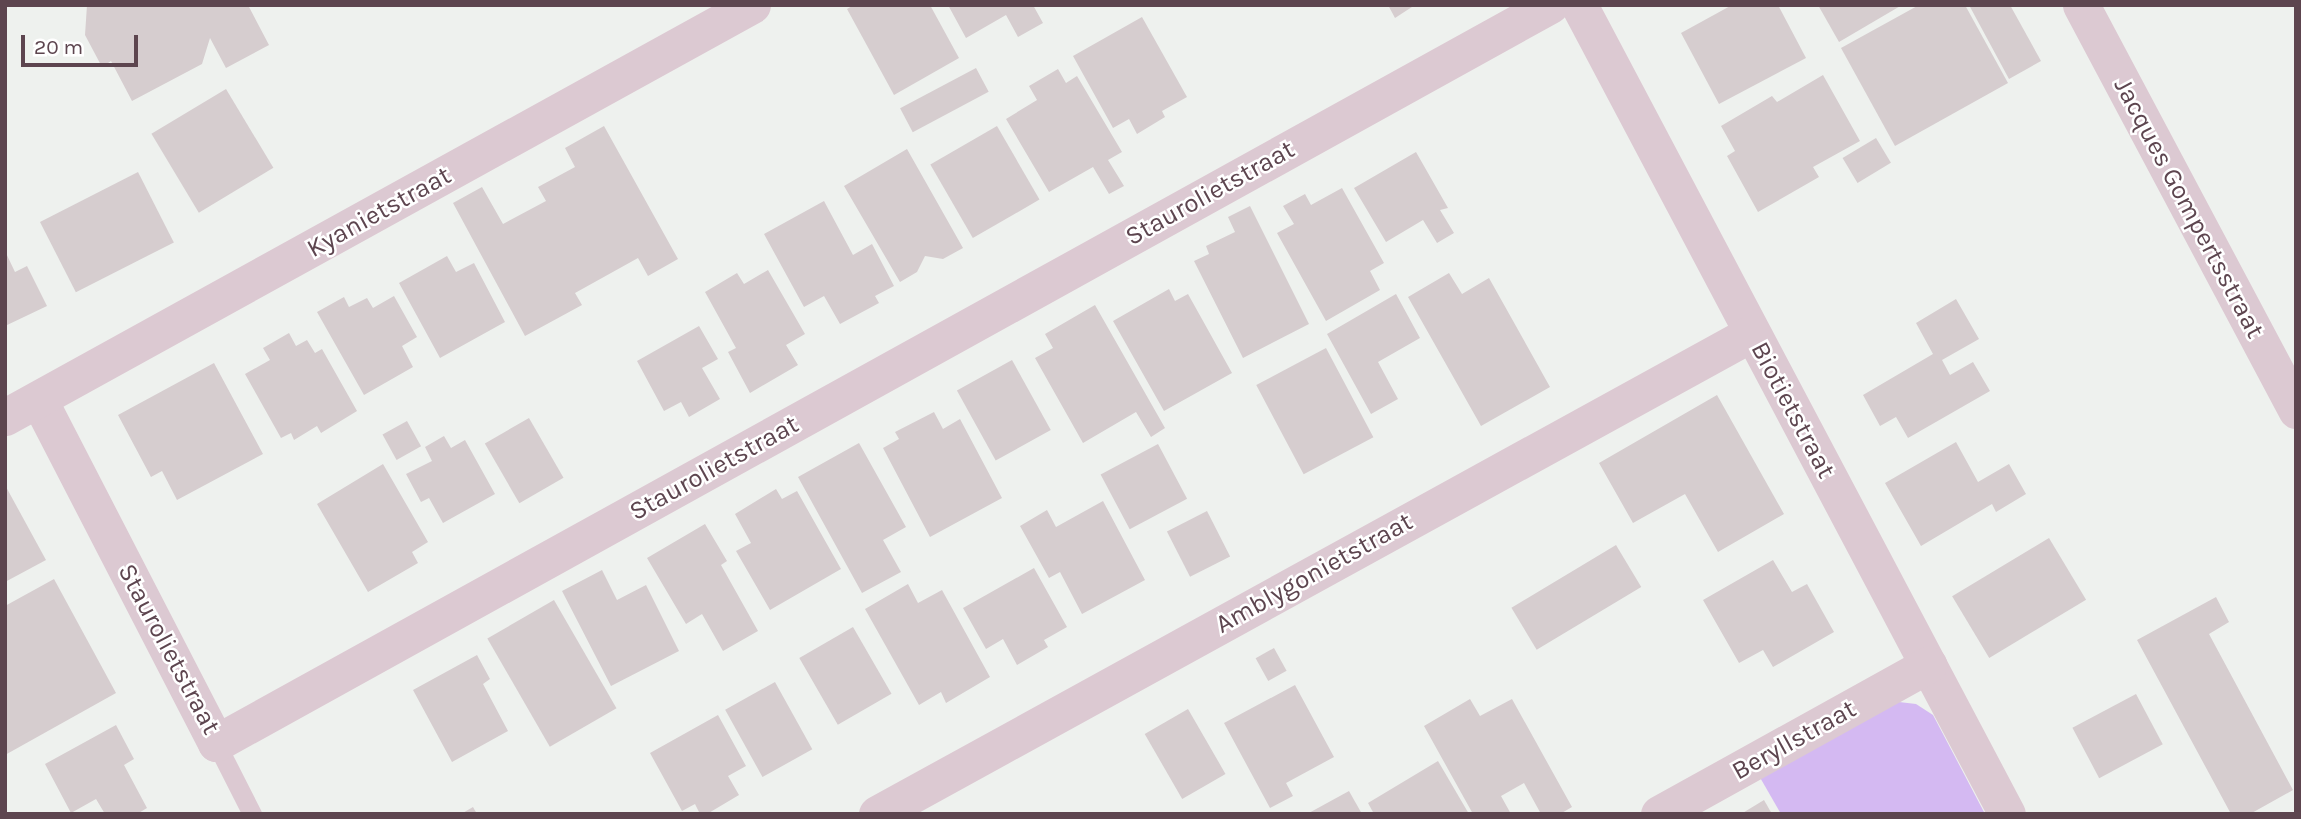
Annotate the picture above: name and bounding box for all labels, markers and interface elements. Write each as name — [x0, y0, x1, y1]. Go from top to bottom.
scale bar — [24, 21, 142, 65]
text: 20 m — [34, 35, 83, 59]
street label: Jacques Gompertsstraat — [2107, 73, 2271, 343]
street label: Staurolietstraat — [1120, 134, 1300, 252]
street label: Kyanietstraat — [301, 160, 457, 264]
street label: Biotietstraat — [1744, 336, 1842, 484]
street label: Staurolietstraat — [624, 409, 804, 527]
street label: Amblygonietstraat — [1210, 506, 1418, 640]
street label: Staurolietstraat — [111, 558, 227, 740]
street label: Beryllstraat — [1727, 693, 1861, 787]

